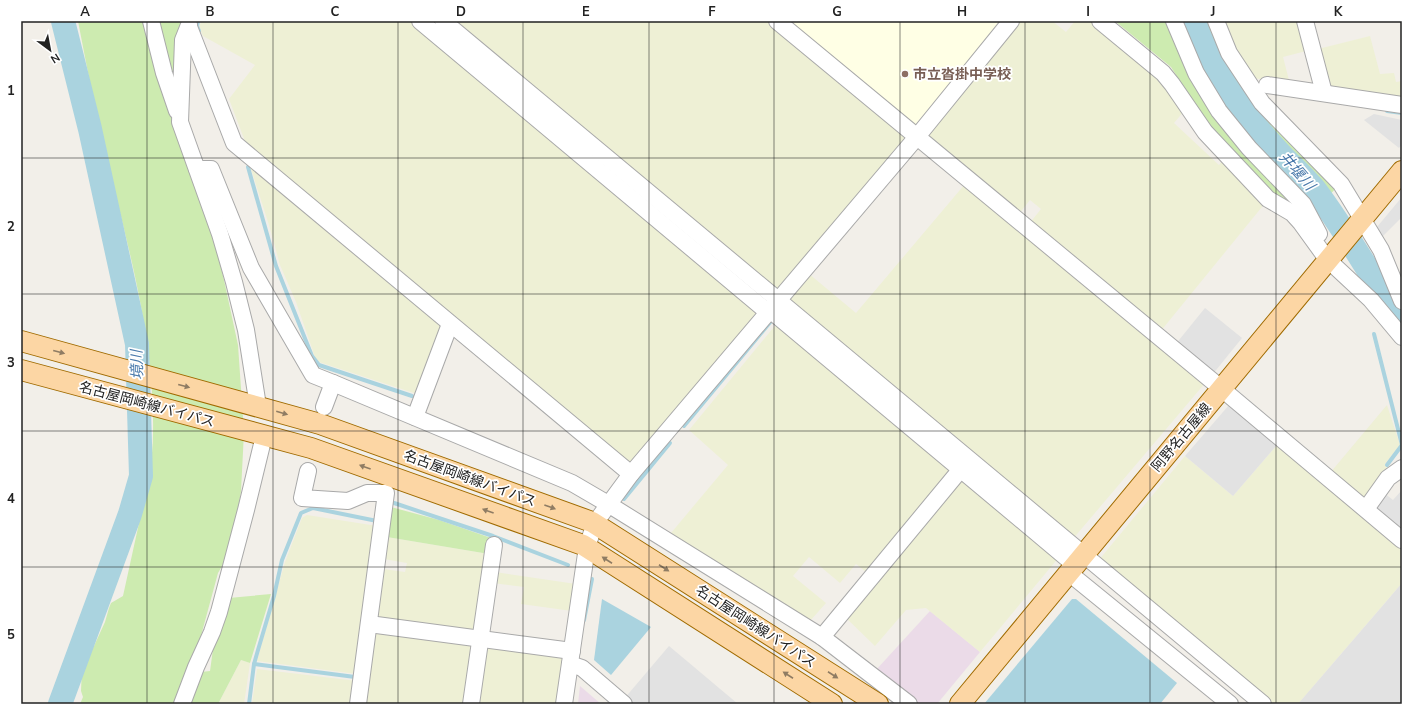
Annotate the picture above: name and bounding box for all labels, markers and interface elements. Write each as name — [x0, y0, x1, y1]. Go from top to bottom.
text: A — [80, 3, 90, 21]
text: B — [206, 3, 215, 21]
text: C — [331, 3, 340, 21]
text: D — [456, 3, 466, 21]
text: E — [582, 3, 590, 21]
text: F — [708, 3, 716, 21]
text: G — [832, 3, 842, 21]
text: H — [957, 3, 967, 21]
text: I — [1086, 3, 1090, 21]
text: J — [1210, 3, 1215, 21]
text: K — [1334, 3, 1343, 21]
north arrow — [30, 30, 70, 70]
text: N — [48, 50, 63, 67]
place label: 市立沓掛中学校 — [913, 65, 1011, 84]
marker: 市立沓掛中学校 — [900, 69, 910, 79]
text: 1 — [7, 82, 15, 100]
water label: 井堰川 — [1275, 147, 1321, 196]
text: 2 — [7, 218, 15, 236]
water label: 境川 — [126, 348, 148, 380]
one-way arrow — [52, 349, 65, 355]
text: 3 — [7, 354, 15, 372]
street label: 名古屋岡崎線バイパス — [77, 377, 217, 432]
one-way arrow — [178, 383, 190, 389]
street label: 阿野名古屋線 — [1147, 399, 1216, 476]
one-way arrow — [276, 410, 288, 416]
street label: 名古屋岡崎線バイパス — [401, 446, 539, 511]
one-way arrow — [359, 464, 371, 470]
text: 4 — [7, 490, 15, 508]
one-way arrow — [544, 504, 556, 510]
one-way arrow — [481, 508, 493, 514]
one-way arrow — [601, 557, 613, 564]
one-way arrow — [658, 564, 670, 571]
street label: 名古屋岡崎線バイパス — [692, 580, 819, 672]
text: 5 — [7, 626, 15, 644]
one-way arrow — [828, 671, 838, 679]
one-way arrow — [782, 672, 794, 679]

